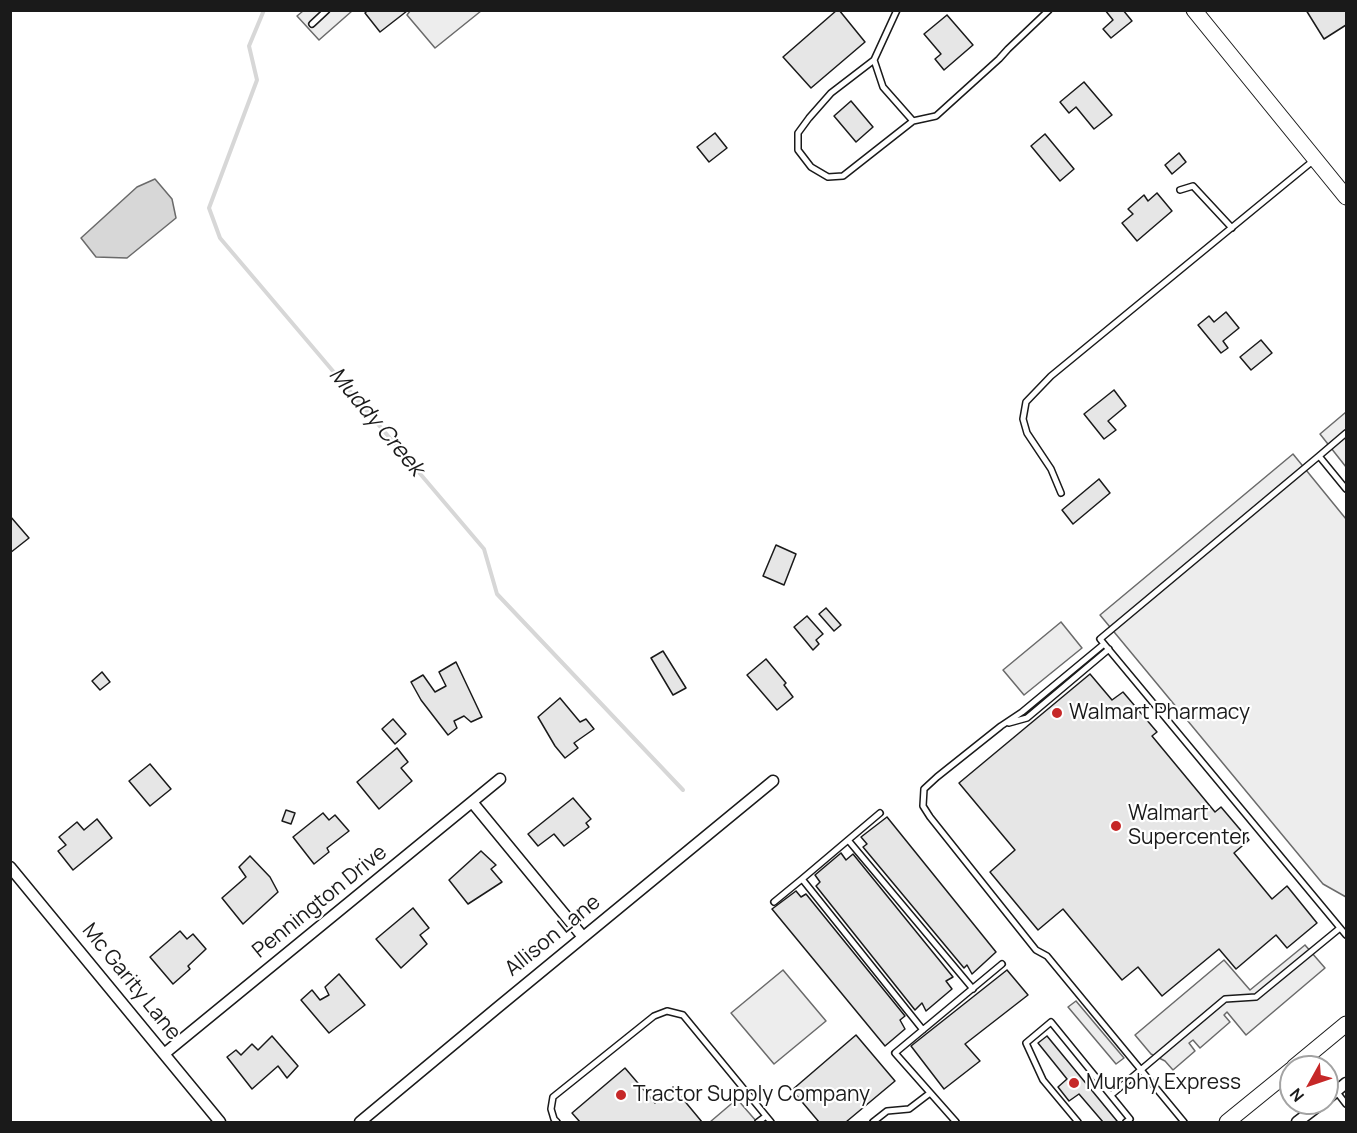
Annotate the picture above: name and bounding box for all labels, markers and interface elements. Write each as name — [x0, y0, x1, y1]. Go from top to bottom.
water label: Muddy Creek — [323, 362, 429, 482]
place label: Walmart Pharmacy — [1069, 700, 1250, 726]
marker: Walmart Pharmacy — [1050, 706, 1064, 720]
place label: Walmart Supercenter — [1128, 801, 1249, 851]
marker: Walmart Supercenter — [1109, 819, 1123, 833]
street label: Pennington Drive — [248, 840, 392, 964]
street label: Allison Lane — [500, 890, 606, 982]
street label: Mc Garity Lane — [76, 919, 186, 1045]
north arrow — [1279, 1055, 1339, 1115]
place label: Murphy Express — [1086, 1070, 1241, 1096]
marker: Murphy Express — [1067, 1076, 1081, 1090]
place label: Tractor Supply Company — [633, 1082, 870, 1108]
text: N — [1285, 1084, 1309, 1107]
marker: Tractor Supply Company — [614, 1088, 628, 1102]

